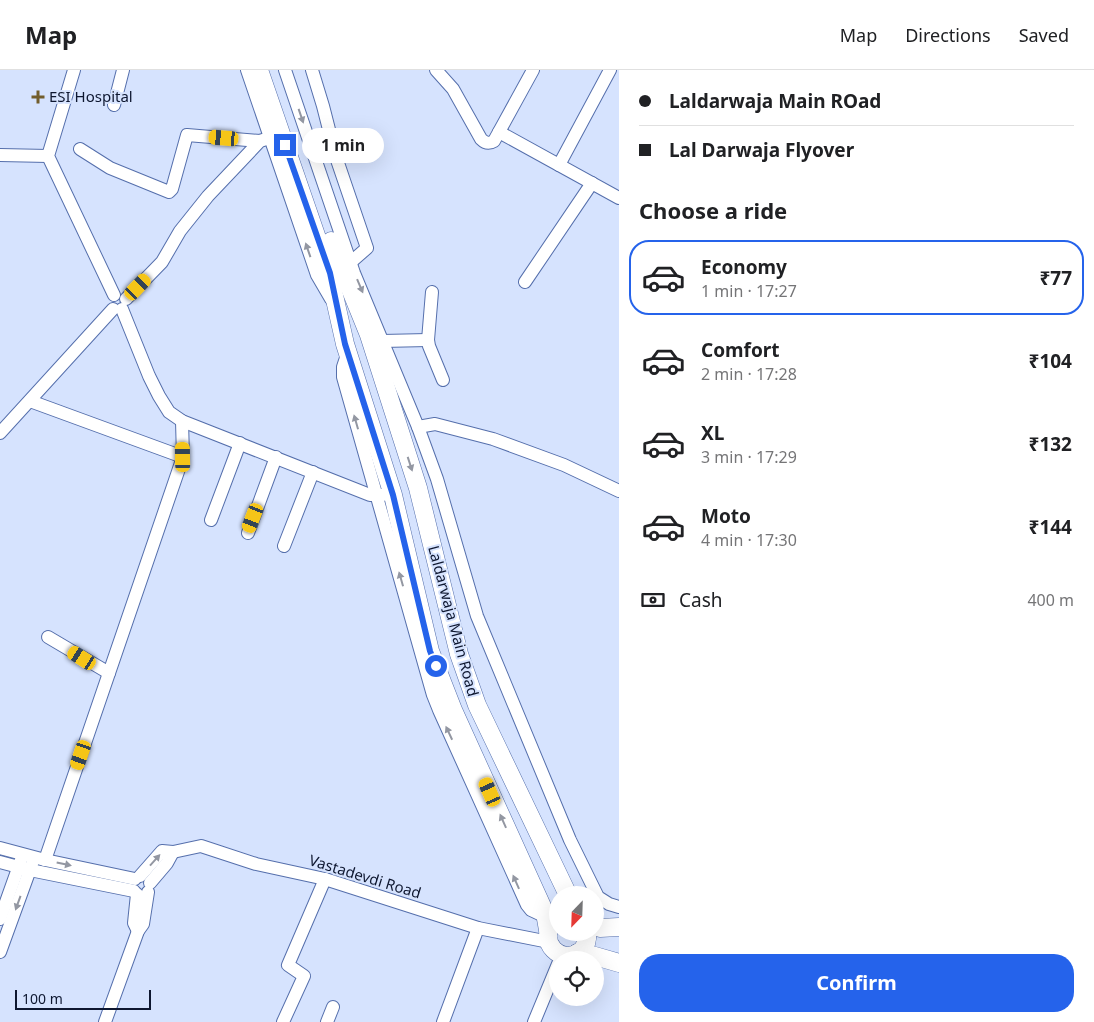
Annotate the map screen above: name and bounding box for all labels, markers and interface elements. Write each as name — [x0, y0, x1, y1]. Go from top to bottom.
text: Map — [25, 18, 77, 51]
text: Map — [840, 23, 877, 47]
text: Directions — [905, 23, 991, 47]
text: Saved — [1019, 23, 1069, 47]
place label: ESI Hospital — [49, 86, 133, 106]
text: Laldarwaja Main ROad — [669, 88, 881, 114]
marker: ESI Hospital — [31, 90, 45, 104]
one-way arrow — [297, 109, 305, 124]
callout: 1 min — [302, 128, 385, 162]
car — [208, 129, 239, 147]
route end — [274, 134, 296, 156]
text: 1 min — [321, 134, 365, 156]
text: Lal Darwaja Flyover — [669, 137, 854, 163]
text: Choose a ride — [639, 195, 787, 225]
one-way arrow — [304, 242, 312, 257]
text: Economy — [701, 254, 787, 280]
icon: car — [641, 255, 686, 300]
text: ₹77 — [1039, 265, 1072, 291]
car — [122, 271, 153, 303]
one-way arrow — [356, 279, 364, 293]
text: 1 min · 17:27 — [701, 280, 797, 302]
text: Comfort — [701, 337, 780, 363]
icon: car — [641, 338, 686, 383]
text: ₹104 — [1029, 348, 1072, 374]
text: 2 min · 17:28 — [701, 363, 797, 385]
one-way arrow — [352, 415, 360, 430]
text: XL — [701, 420, 724, 446]
icon: car — [641, 421, 686, 466]
text: ₹132 — [1029, 431, 1072, 457]
car — [175, 442, 190, 472]
text: 3 min · 17:29 — [701, 446, 797, 468]
one-way arrow — [407, 457, 415, 472]
car — [240, 501, 265, 535]
text: Moto — [701, 503, 751, 529]
icon: car — [641, 504, 686, 549]
text: ₹144 — [1029, 514, 1072, 540]
text: 4 min · 17:30 — [701, 529, 797, 551]
street label: Laldarwaja Main Road — [424, 543, 484, 698]
one-way arrow — [396, 571, 404, 586]
icon: cash — [639, 586, 667, 614]
text: Cash — [679, 587, 723, 613]
text: 400 m — [1027, 589, 1074, 611]
car — [65, 644, 98, 672]
route start — [425, 655, 447, 677]
one-way arrow — [445, 726, 453, 740]
car — [69, 738, 92, 772]
car — [477, 775, 502, 809]
one-way arrow — [499, 814, 507, 828]
street label: Vastadevdi Road — [307, 849, 424, 903]
one-way arrow — [149, 854, 161, 866]
one-way arrow — [57, 860, 72, 868]
one-way arrow — [512, 875, 520, 889]
north arrow — [549, 886, 604, 941]
map controls — [549, 886, 604, 1006]
one-way arrow — [14, 896, 22, 911]
button: locate — [549, 951, 604, 1006]
button: Confirm — [639, 954, 1074, 1012]
scale bar — [15, 987, 151, 1010]
text: 100 m — [22, 989, 63, 1008]

